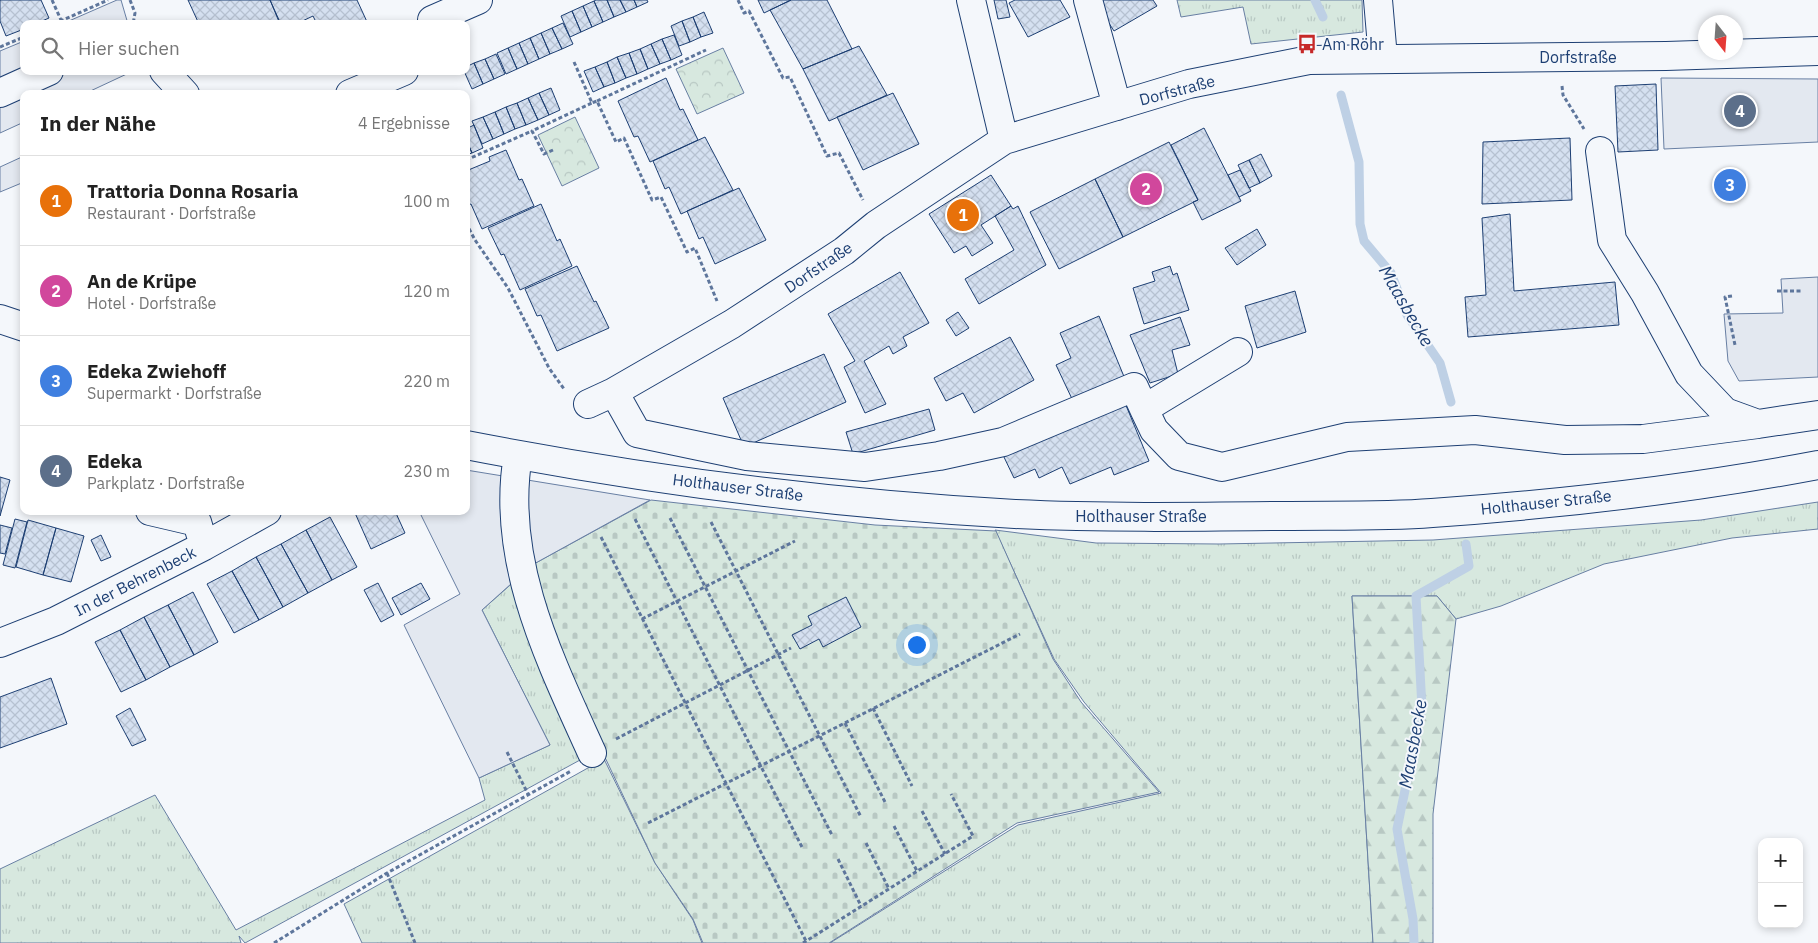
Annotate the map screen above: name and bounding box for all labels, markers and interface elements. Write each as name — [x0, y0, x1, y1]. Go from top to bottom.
north arrow — [1698, 15, 1743, 60]
search box — [20, 20, 470, 75]
bus stop icon: Am Röhr — [1296, 33, 1318, 55]
icon: search — [38, 34, 66, 62]
place label: Am Röhr — [1322, 34, 1384, 54]
text: Hier suchen — [78, 36, 180, 60]
street label: Dorfstraße — [1539, 47, 1617, 67]
street label: Dorfstraße — [1137, 70, 1217, 110]
pin: 4 — [1724, 92, 1756, 130]
text: In der Nähe — [40, 109, 156, 137]
text: 4 Ergebnisse — [358, 113, 450, 133]
pin: 3 — [1714, 166, 1746, 204]
pin: 2 — [1130, 170, 1162, 208]
text: Trattoria Donna Rosaria — [87, 179, 298, 203]
text: 1 — [51, 191, 61, 211]
text: 100 m — [403, 191, 450, 211]
pin: 1 — [947, 196, 979, 234]
text: Restaurant · Dorfstraße — [87, 203, 256, 223]
street label: Dorfstraße — [780, 237, 856, 297]
water label: Maasbecke — [1374, 261, 1439, 350]
text: An de Krüpe — [87, 269, 197, 293]
text: 2 — [51, 281, 61, 301]
text: 120 m — [403, 281, 450, 301]
text: Hotel · Dorfstraße — [87, 293, 216, 313]
text: Edeka Zwiehoff — [87, 359, 226, 383]
text: 3 — [51, 371, 61, 391]
text: 220 m — [403, 371, 450, 391]
text: Supermarkt · Dorfstraße — [87, 383, 262, 403]
text: Edeka — [87, 449, 142, 473]
text: 4 — [51, 461, 61, 481]
text: 230 m — [403, 461, 450, 481]
street label: Holthauser Straße — [672, 469, 805, 505]
text: Parkplatz · Dorfstraße — [87, 473, 245, 493]
street label: Holthauser Straße — [1480, 485, 1613, 519]
street label: Holthauser Straße — [1075, 506, 1207, 526]
street label: In der Behrenbeck — [71, 542, 200, 620]
your location — [904, 632, 930, 658]
water label: Maasbecke — [1393, 698, 1432, 790]
map controls — [1758, 838, 1803, 928]
button: + — [1758, 838, 1803, 883]
button: − — [1758, 883, 1803, 928]

